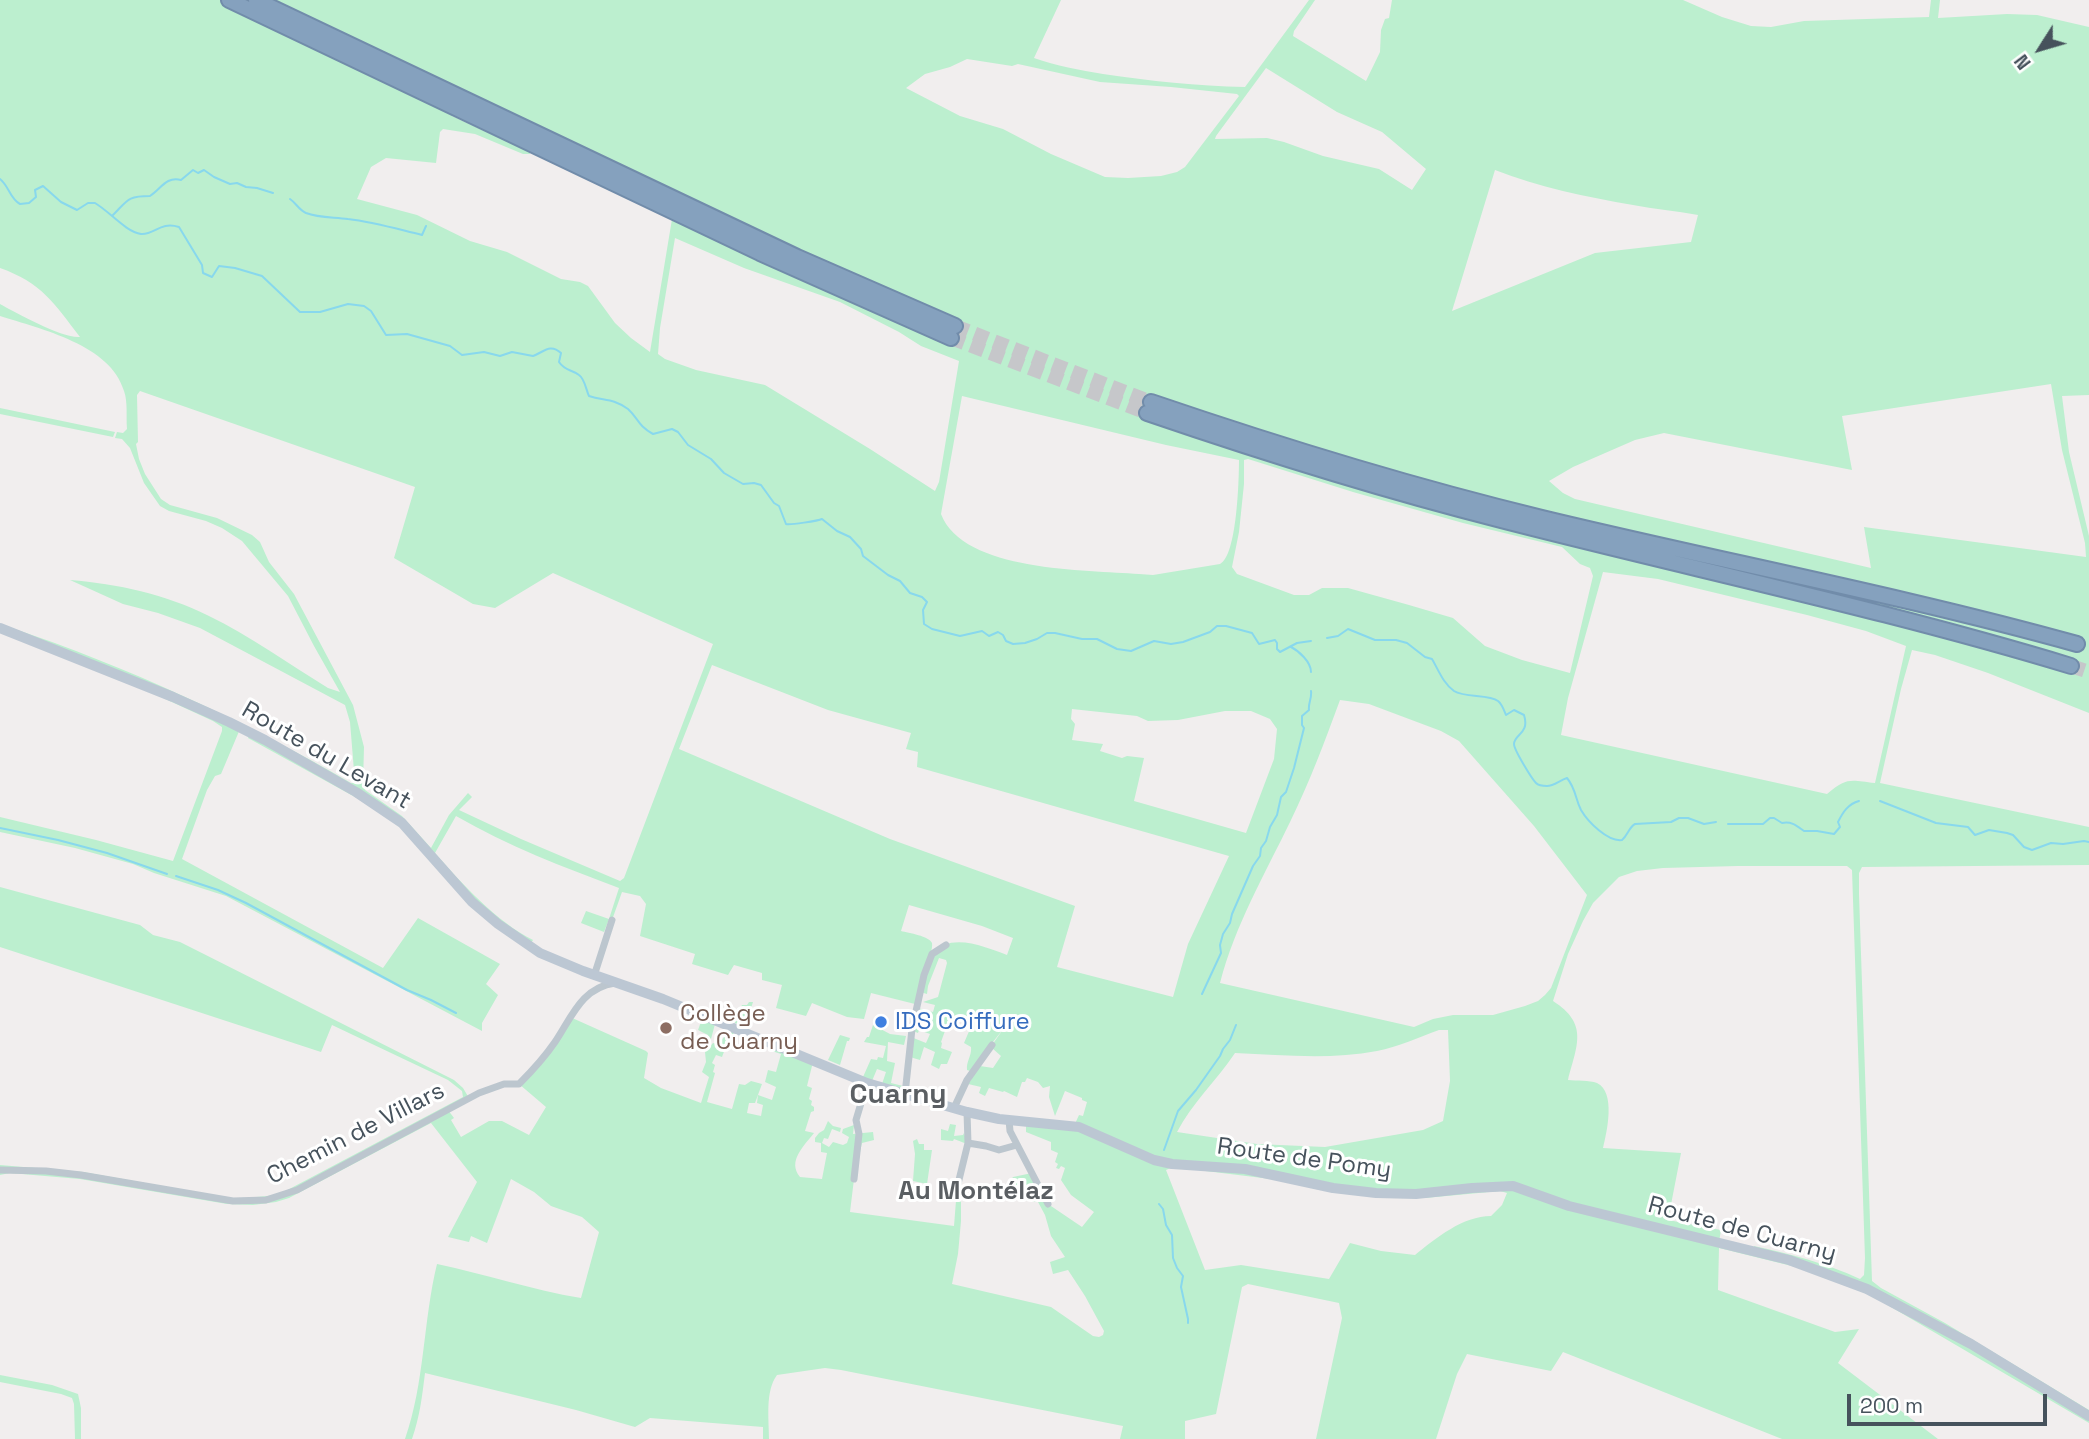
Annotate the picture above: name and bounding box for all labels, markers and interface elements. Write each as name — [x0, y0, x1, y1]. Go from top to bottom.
north arrow — [2005, 14, 2075, 84]
text: N — [2009, 49, 2037, 75]
street label: Route du Levant — [236, 696, 416, 816]
place label: Collège de Cuarny — [680, 1000, 798, 1056]
place label: IDS Coiffure — [895, 1008, 1030, 1036]
marker: IDS Coiffure — [873, 1014, 889, 1030]
marker: Collège de Cuarny — [658, 1020, 674, 1036]
street label: Chemin de Villars — [262, 1077, 450, 1191]
district label: Cuarny — [850, 1078, 946, 1112]
street label: Route de Pomy — [1215, 1133, 1393, 1185]
district label: Au Montélaz — [898, 1176, 1054, 1208]
street label: Route de Cuarny — [1645, 1191, 1839, 1269]
scale bar — [1851, 1380, 2050, 1424]
text: 200 m — [1860, 1392, 1923, 1419]

